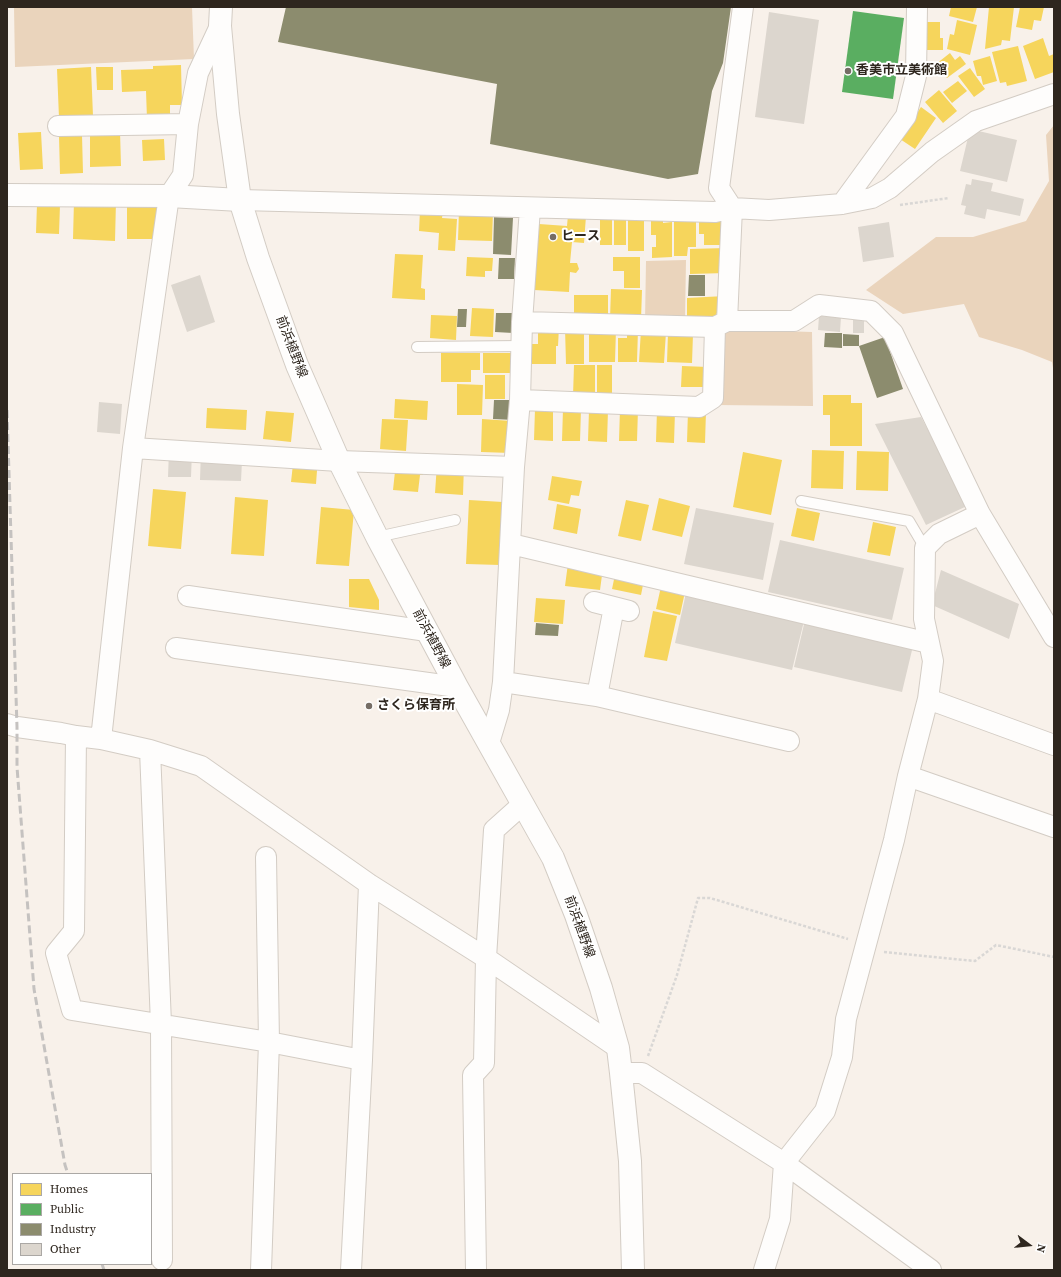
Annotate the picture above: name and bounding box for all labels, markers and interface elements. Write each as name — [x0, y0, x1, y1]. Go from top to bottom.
place label: 香美市立美術館 — [856, 63, 947, 79]
marker: 香美市立美術館 — [843, 66, 853, 76]
place label: ヒース — [561, 229, 600, 245]
marker: ヒース — [548, 232, 558, 242]
street label: 前浜植野線 — [272, 314, 310, 380]
street label: 前浜植野線 — [409, 607, 453, 671]
place label: さくら保育所 — [377, 698, 455, 714]
marker: さくら保育所 — [364, 701, 374, 711]
street label: 前浜植野線 — [561, 894, 597, 960]
legend — [12, 1173, 152, 1265]
text: Homes — [50, 1181, 88, 1197]
text: Public — [50, 1201, 84, 1217]
text: Industry — [50, 1221, 96, 1237]
north arrow — [1009, 1225, 1049, 1265]
text: Other — [50, 1241, 81, 1257]
text: N — [1033, 1243, 1049, 1254]

